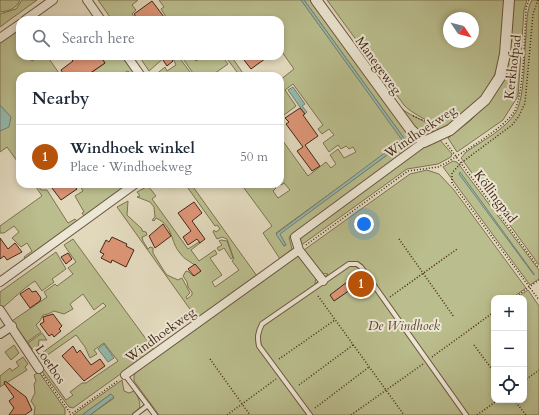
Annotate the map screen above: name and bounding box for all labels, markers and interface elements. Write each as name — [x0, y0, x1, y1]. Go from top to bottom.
north arrow — [443, 12, 479, 48]
search box — [16, 16, 284, 60]
icon: search — [30, 27, 52, 49]
text: Search here — [62, 28, 135, 48]
street label: Manegeweg — [351, 33, 406, 99]
street label: Kerkhofpad — [500, 34, 526, 100]
text: Nearby — [32, 87, 89, 110]
street label: Windhoekweg — [380, 101, 461, 163]
text: Windhoek winkel — [70, 138, 195, 158]
text: 1 — [42, 148, 48, 166]
text: 50 m — [240, 148, 268, 166]
text: Place · Windhoekweg — [70, 158, 192, 176]
street label: Köllingpad — [470, 167, 521, 226]
your location — [354, 214, 374, 234]
pin: 1 — [348, 269, 374, 299]
map controls — [491, 295, 527, 403]
button: + — [491, 295, 527, 331]
street label: Windhoekweg — [121, 303, 200, 367]
park label: De Windhoek — [368, 317, 440, 335]
button: − — [491, 331, 527, 367]
street label: Loetbos — [31, 342, 70, 388]
button: locate — [491, 367, 527, 403]

